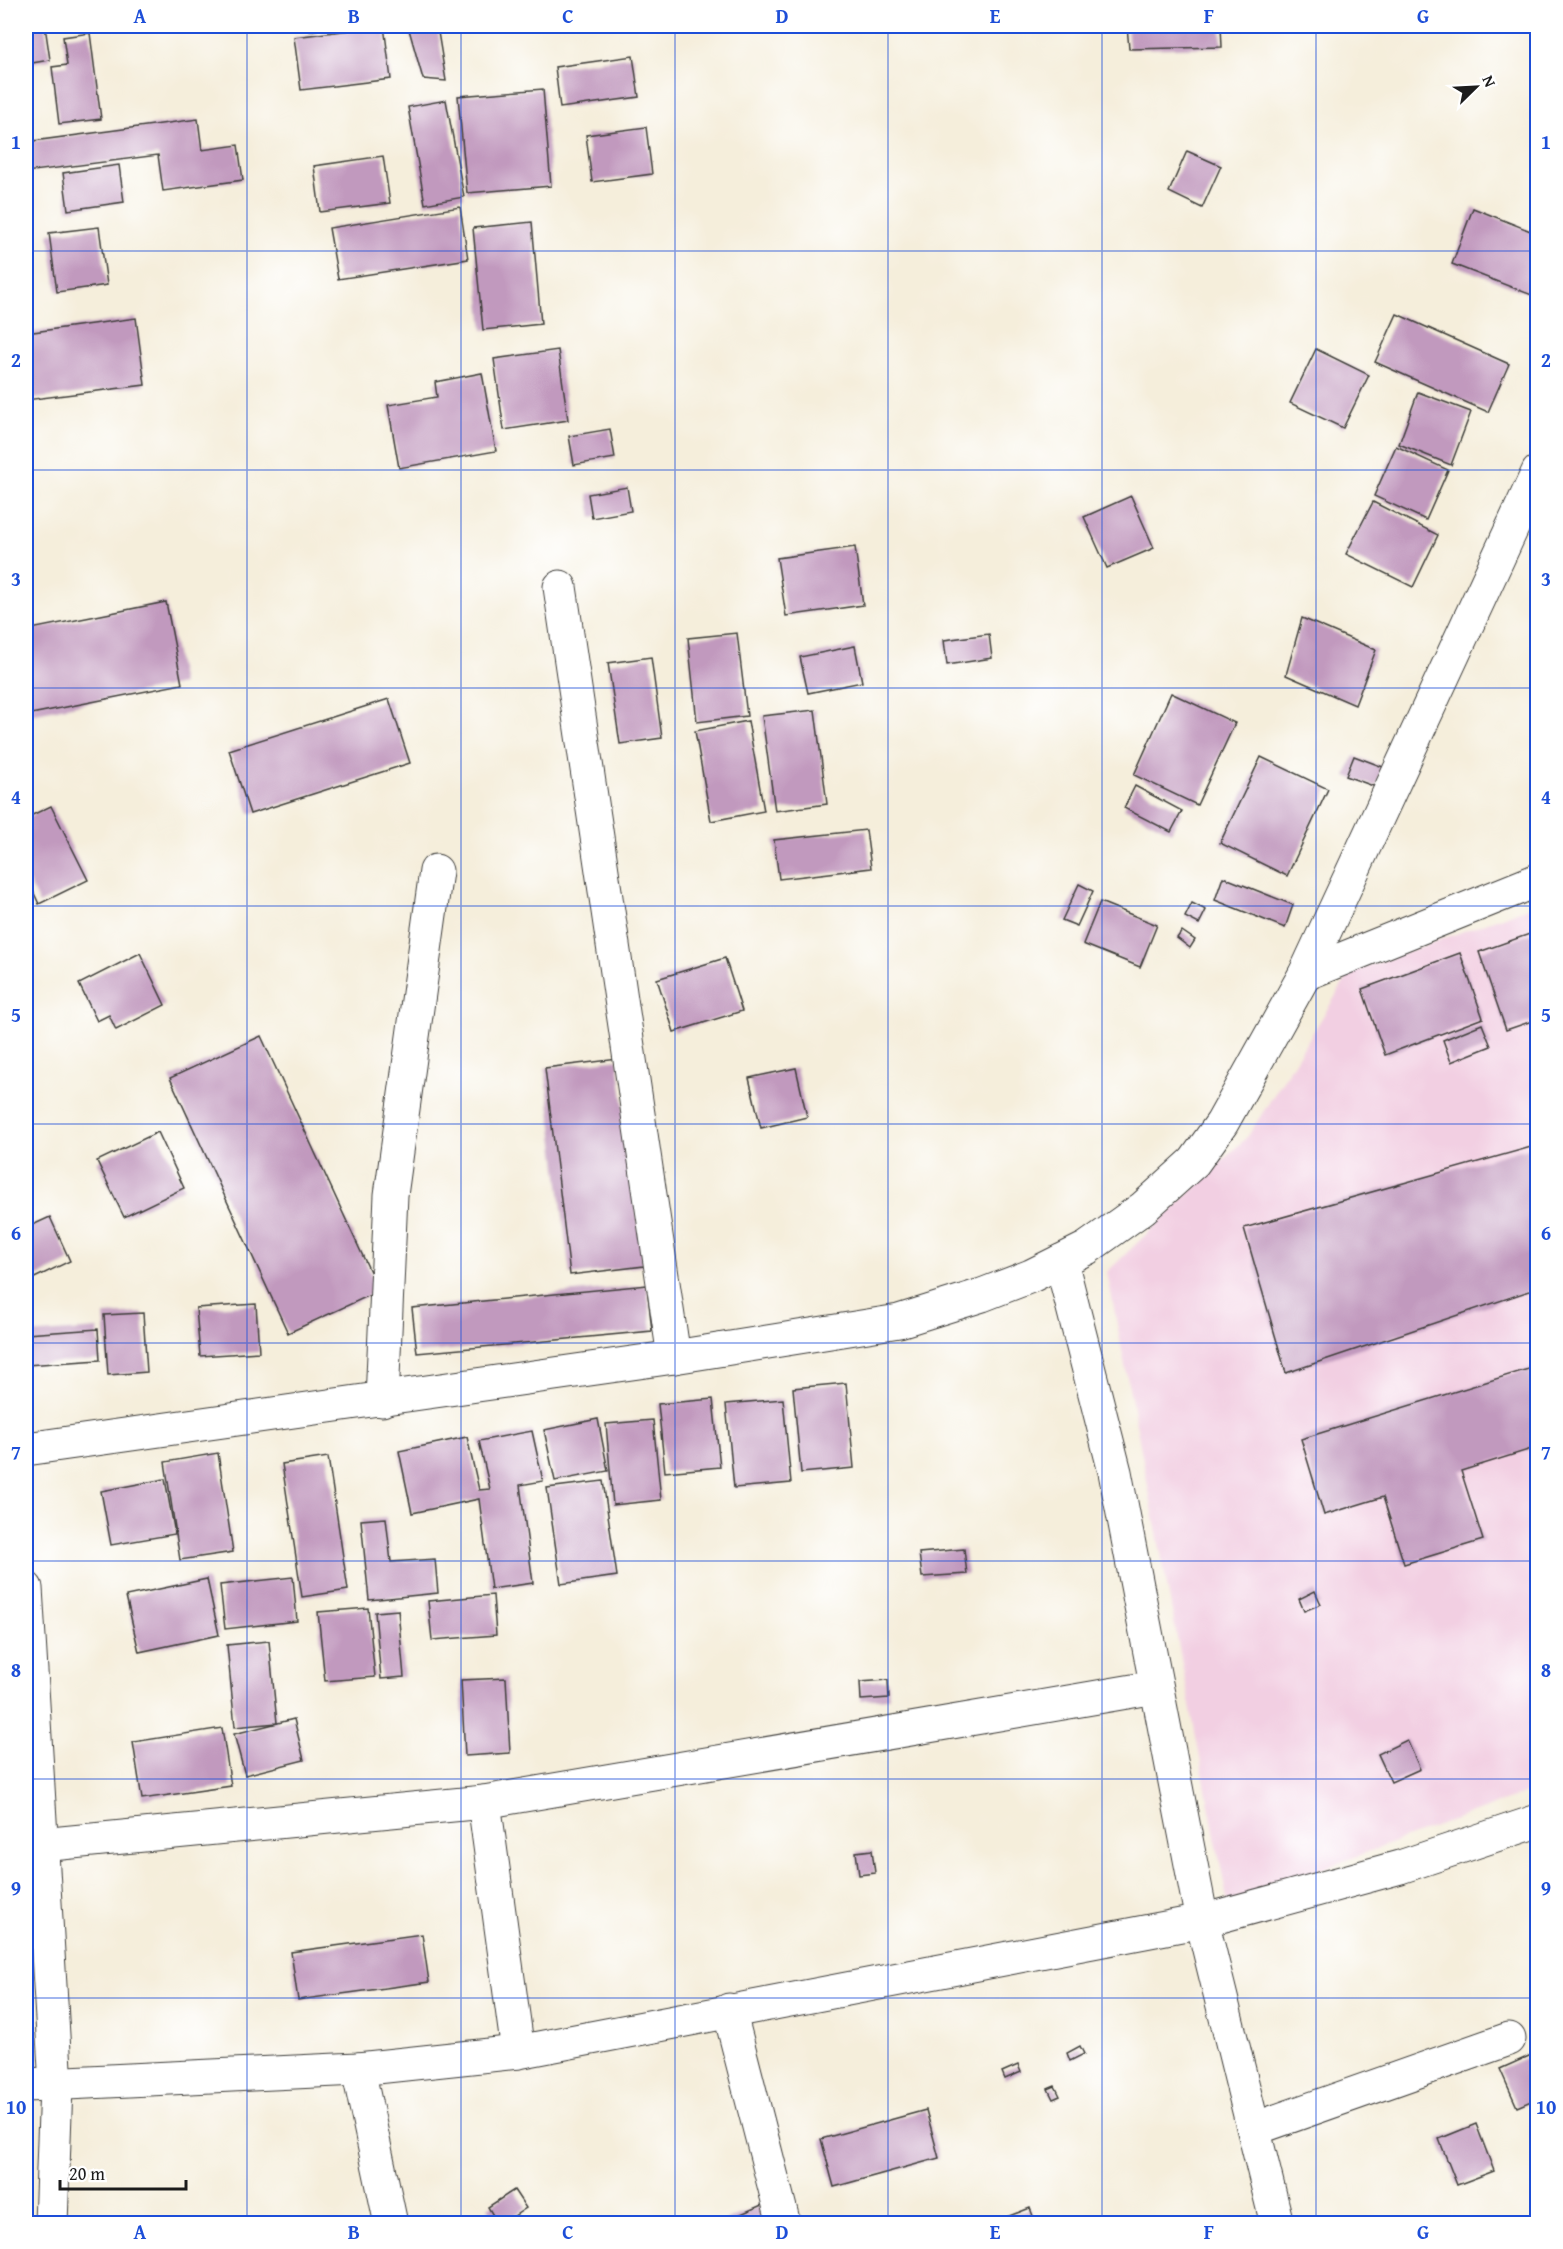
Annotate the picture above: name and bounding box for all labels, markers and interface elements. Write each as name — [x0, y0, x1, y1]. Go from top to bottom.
text: A — [134, 1, 147, 30]
text: B — [348, 1, 360, 30]
text: C — [562, 1, 574, 30]
text: D — [775, 1, 789, 30]
text: E — [990, 1, 1001, 30]
text: F — [1204, 1, 1214, 30]
text: G — [1417, 1, 1429, 30]
north arrow — [1446, 57, 1506, 117]
text: N — [1477, 71, 1503, 91]
text: 1 — [11, 127, 21, 156]
text: 1 — [1541, 127, 1551, 156]
text: 2 — [11, 345, 21, 374]
text: 2 — [1541, 345, 1551, 374]
text: 3 — [11, 564, 21, 593]
text: 3 — [1541, 564, 1551, 593]
text: 4 — [11, 782, 21, 811]
text: 4 — [1541, 782, 1551, 811]
text: 5 — [11, 1000, 21, 1029]
text: 5 — [1541, 1000, 1551, 1029]
text: 6 — [11, 1218, 21, 1247]
text: 6 — [1541, 1218, 1551, 1247]
text: 7 — [11, 1437, 21, 1466]
text: 7 — [1541, 1437, 1551, 1466]
text: 8 — [11, 1655, 21, 1684]
text: 8 — [1541, 1655, 1551, 1684]
text: 9 — [11, 1873, 21, 1902]
text: 9 — [1541, 1873, 1551, 1902]
text: 10 — [6, 2092, 26, 2121]
text: 10 — [1536, 2092, 1556, 2121]
scale bar — [60, 2153, 186, 2191]
text: 20 m — [69, 2160, 105, 2187]
text: A — [134, 2217, 147, 2246]
text: B — [348, 2217, 360, 2246]
text: C — [562, 2217, 574, 2246]
text: D — [775, 2217, 789, 2246]
text: E — [990, 2217, 1001, 2246]
text: F — [1204, 2217, 1214, 2246]
text: G — [1417, 2217, 1429, 2246]

